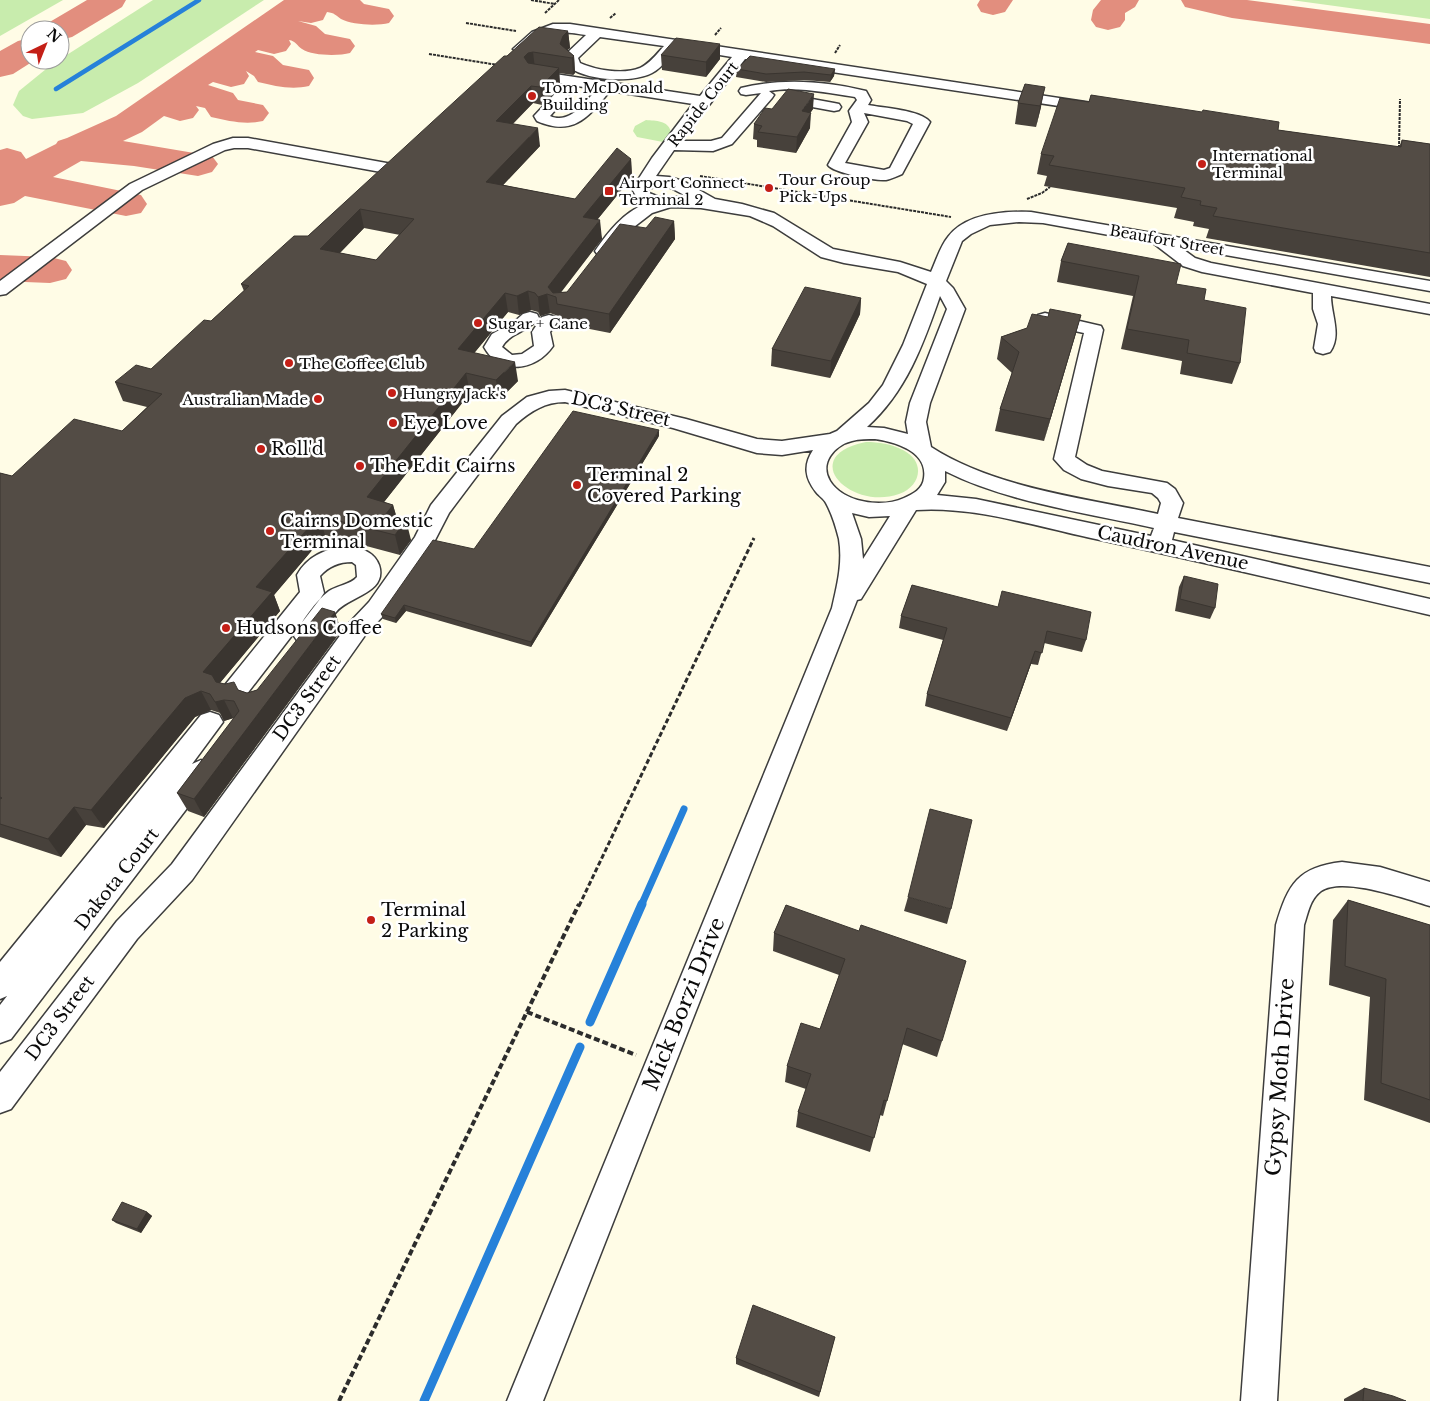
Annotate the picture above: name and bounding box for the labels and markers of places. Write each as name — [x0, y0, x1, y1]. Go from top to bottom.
place label: Tom McDonald Building — [542, 78, 663, 114]
marker: Tom McDonald Building — [526, 90, 538, 102]
place label: International Terminal — [1212, 146, 1313, 182]
marker: International Terminal — [1196, 158, 1208, 170]
place label: Tour Group Pick-Ups — [779, 170, 870, 206]
place label: Airport Connect Terminal 2 — [618, 173, 745, 209]
marker: Tour Group Pick-Ups — [763, 182, 775, 194]
marker: Airport Connect Terminal 2 — [603, 185, 615, 197]
place label: Sugar + Cane — [488, 314, 588, 333]
marker: Sugar + Cane — [472, 317, 484, 329]
place label: The Coffee Club — [299, 354, 425, 373]
marker: The Coffee Club — [283, 357, 295, 369]
place label: Hungry Jack's — [402, 384, 506, 403]
marker: Hungry Jack's — [386, 387, 398, 399]
place label: Australian Made — [181, 390, 308, 409]
marker: Australian Made — [312, 393, 324, 405]
place label: Eye Love — [403, 412, 488, 434]
marker: Eye Love — [387, 417, 399, 429]
place label: Roll'd — [271, 438, 324, 460]
marker: Roll'd — [255, 443, 267, 455]
place label: The Edit Cairns — [370, 455, 515, 477]
marker: The Edit Cairns — [354, 460, 366, 472]
place label: Terminal 2 Covered Parking — [587, 464, 741, 507]
marker: Terminal 2 Covered Parking — [571, 479, 583, 491]
place label: Cairns Domestic Terminal — [280, 510, 433, 553]
marker: Cairns Domestic Terminal — [264, 525, 276, 537]
place label: Hudsons Coffee — [236, 617, 382, 639]
marker: Hudsons Coffee — [220, 622, 232, 634]
place label: Terminal 2 Parking — [381, 899, 469, 942]
marker: Terminal 2 Parking — [365, 914, 377, 926]

